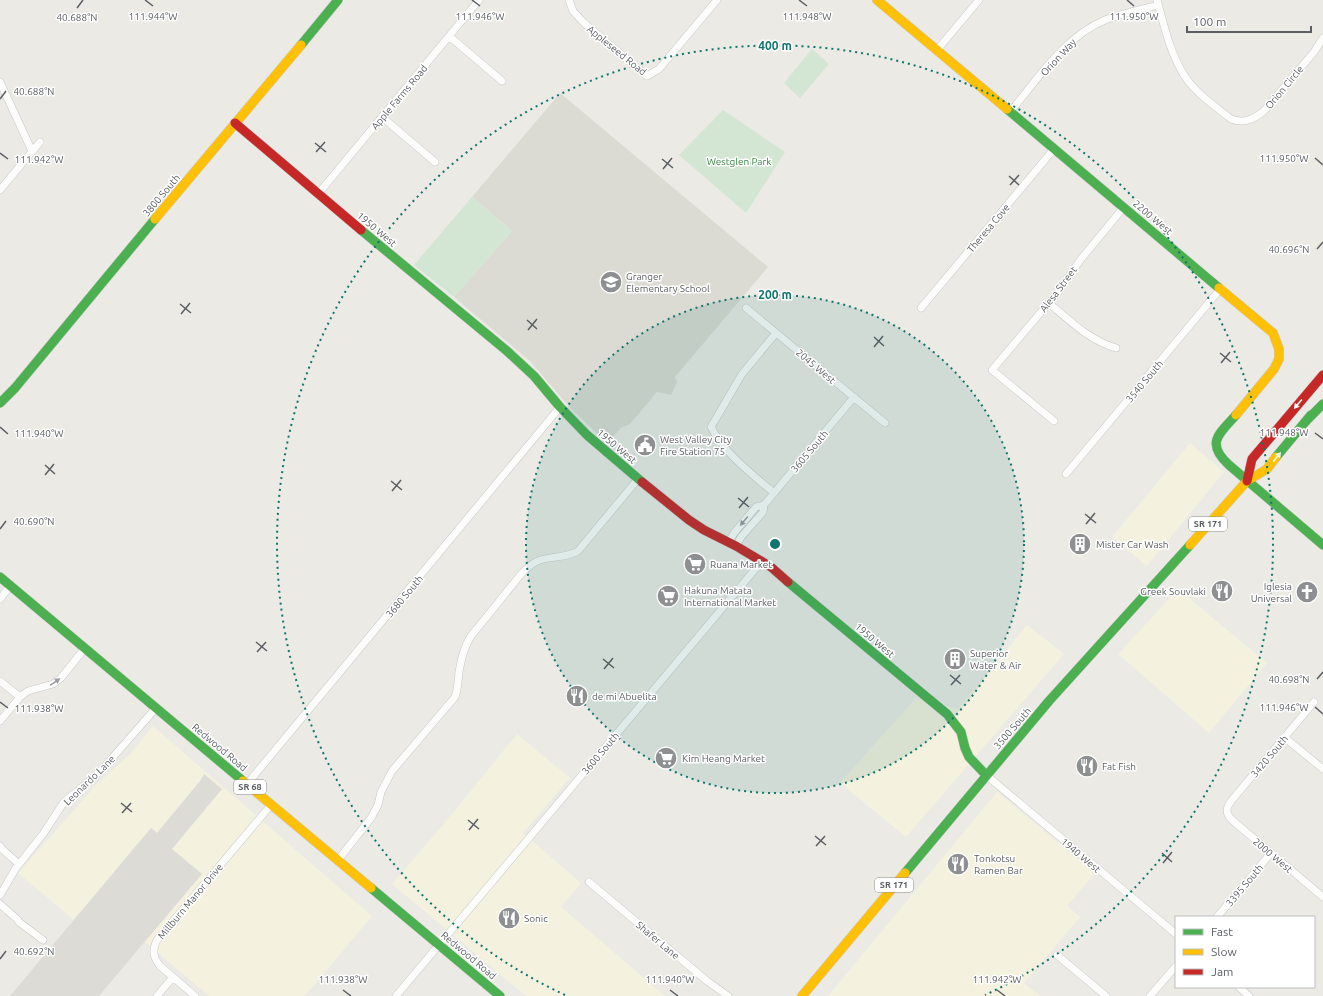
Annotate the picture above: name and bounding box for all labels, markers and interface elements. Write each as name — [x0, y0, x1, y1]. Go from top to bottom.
scale bar — [1187, 8, 1311, 34]
text: 111.944°W — [129, 11, 177, 22]
text: 111.946°W — [456, 11, 504, 22]
text: 111.948°W — [783, 11, 831, 22]
text: 111.950°W — [1110, 11, 1158, 22]
text: 40.688°N — [56, 12, 98, 23]
text: 100 m — [1193, 15, 1226, 28]
street label: Appleseed Road — [585, 23, 649, 78]
street label: Orion Way — [1038, 36, 1078, 78]
text: 400 m — [758, 39, 792, 52]
street label: Apple Farms Road — [369, 63, 430, 132]
street label: Orion Circle — [1263, 63, 1306, 111]
text: 40.688°N — [13, 86, 55, 97]
text: 111.950°W — [1260, 153, 1308, 164]
text: 111.942°W — [15, 154, 63, 165]
park label: Westglen Park — [707, 156, 771, 167]
street label: 3800 South — [141, 172, 182, 219]
street label: 2200 West — [1131, 198, 1175, 237]
street label: Theresa Cove — [965, 202, 1012, 255]
street label: 1950 West — [355, 210, 399, 249]
text: 40.696°N — [1268, 244, 1310, 255]
street label: Alesa Street — [1038, 264, 1079, 314]
school or university icon: Granger Elementary School — [598, 269, 624, 295]
place label: Granger Elementary School — [626, 271, 710, 294]
text: 200 m — [758, 288, 792, 301]
street label: 2045 West — [794, 347, 838, 386]
street label: 3540 South — [1124, 358, 1165, 405]
one-way arrow — [1293, 399, 1302, 410]
street label: 1950 West — [595, 427, 639, 466]
text: 111.948°W — [1260, 427, 1308, 438]
text: 111.940°W — [15, 428, 63, 439]
street label: 3605 South — [789, 428, 830, 475]
public building icon: West Valley City Fire Station 75 — [632, 432, 658, 458]
place label: West Valley City Fire Station 75 — [660, 434, 732, 457]
one-way arrow — [1272, 451, 1281, 462]
one-way arrow — [740, 515, 749, 526]
text: 40.690°N — [13, 516, 55, 527]
road number: SR 171 — [1189, 517, 1227, 531]
building icon: Mister Car Wash — [1067, 531, 1093, 557]
centre of rings — [768, 537, 782, 551]
place label: Mister Car Wash — [1096, 539, 1169, 550]
supermarket icon: Ruana Market — [682, 551, 708, 577]
place label: Ruana Market — [710, 559, 772, 570]
street label: 3680 South — [384, 573, 425, 620]
restaurant icon: Greek Souvlaki — [1209, 578, 1235, 604]
church icon: Iglesia Universal — [1294, 579, 1320, 605]
place label: Iglesia Universal — [1251, 581, 1292, 604]
supermarket icon: Hakuna Matata International Market — [655, 583, 681, 609]
place label: Hakuna Matata International Market — [684, 585, 776, 608]
place label: Greek Souvlaki — [1140, 586, 1206, 597]
street label: 1950 West — [853, 621, 897, 660]
building icon: Superior Water & Air — [942, 646, 968, 672]
place label: Superior Water & Air — [970, 648, 1021, 671]
text: 40.698°N — [1268, 674, 1310, 685]
one-way arrow — [49, 678, 60, 685]
restaurant icon: de mi Abuelita — [564, 683, 590, 709]
place label: de mi Abuelita — [592, 691, 657, 702]
text: 111.946°W — [1260, 702, 1308, 713]
text: 111.938°W — [15, 703, 63, 714]
street label: 3500 South — [991, 705, 1033, 751]
street label: Redwood Road — [190, 721, 249, 774]
street label: 3600 South — [580, 730, 621, 777]
street label: 3420 South — [1249, 733, 1290, 780]
supermarket icon: Kim Heang Market — [653, 745, 679, 771]
street label: Leonardo Lane — [62, 753, 117, 807]
place label: Kim Heang Market — [682, 753, 765, 764]
restaurant icon: Fat Fish — [1074, 753, 1100, 779]
place label: Fat Fish — [1102, 761, 1136, 772]
road number: SR 68 — [234, 780, 266, 794]
street label: 1940 West — [1059, 836, 1103, 875]
street label: 2000 West — [1251, 836, 1295, 875]
restaurant icon: Tonkotsu Ramen Bar — [945, 851, 971, 877]
place label: Tonkotsu Ramen Bar — [974, 853, 1023, 876]
street label: Millburn Manor Drive — [156, 861, 225, 941]
street label: 3395 South — [1224, 862, 1265, 909]
road number: SR 171 — [875, 878, 913, 892]
restaurant icon: Sonic — [496, 905, 522, 931]
place label: Sonic — [524, 913, 548, 924]
legend — [1175, 916, 1315, 988]
street label: Shafer Lane — [634, 919, 682, 962]
text: Fast — [1211, 925, 1233, 938]
street label: Redwood Road — [439, 929, 498, 982]
text: Slow — [1211, 945, 1237, 958]
text: 40.692°N — [13, 946, 55, 957]
text: Jam — [1211, 965, 1233, 978]
text: 111.938°W — [319, 974, 367, 985]
text: 111.940°W — [646, 974, 694, 985]
text: 111.942°W — [973, 974, 1021, 985]

